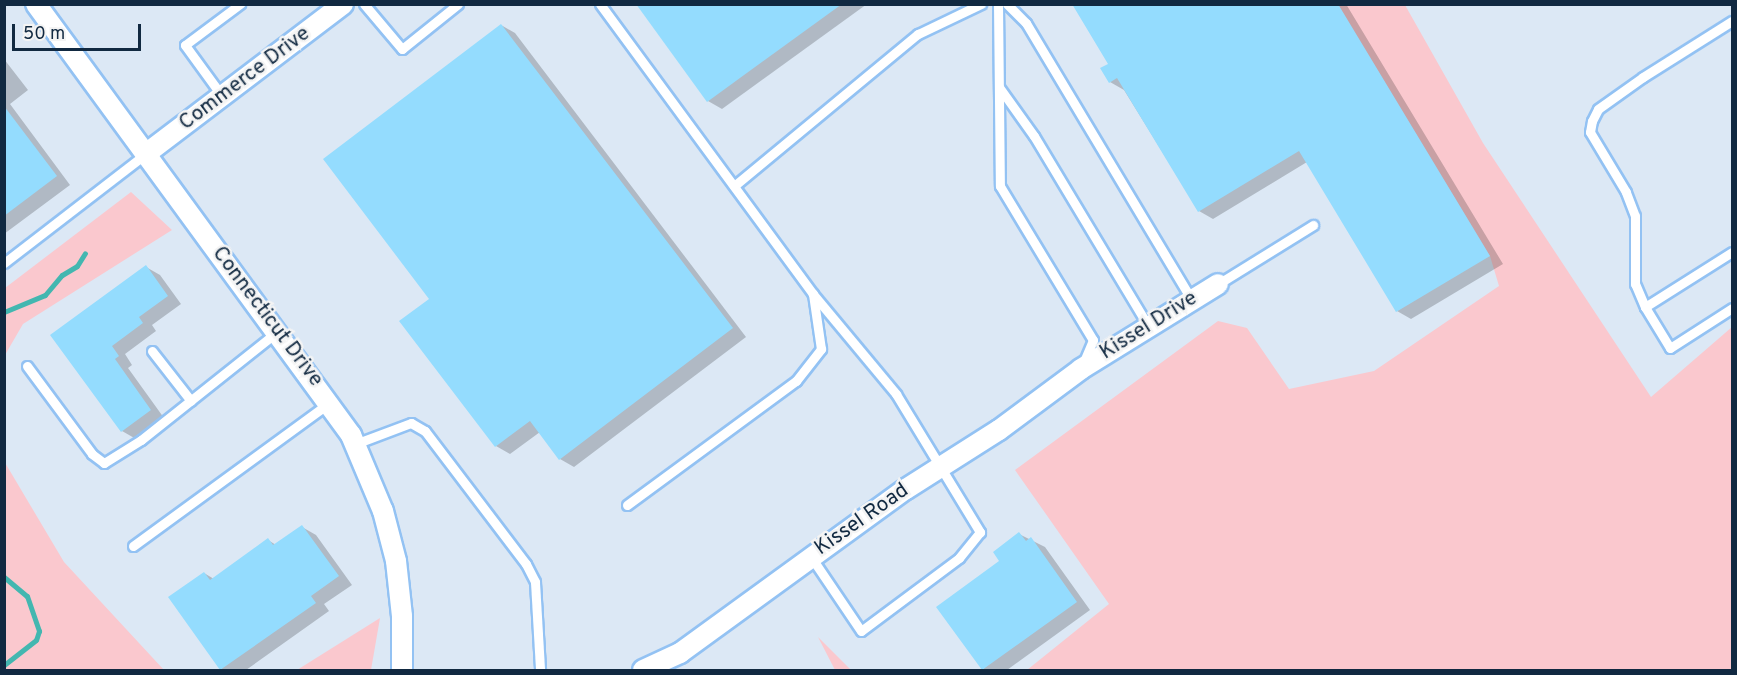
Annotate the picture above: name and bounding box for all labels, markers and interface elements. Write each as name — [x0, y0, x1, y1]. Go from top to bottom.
scale bar — [15, 12, 144, 50]
street label: Commerce Drive — [175, 22, 315, 136]
text: 50 m — [23, 23, 65, 46]
street label: Connecticut Drive — [206, 242, 328, 392]
street label: Kissel Drive — [1096, 286, 1202, 366]
street label: Kissel Road — [810, 478, 914, 562]

